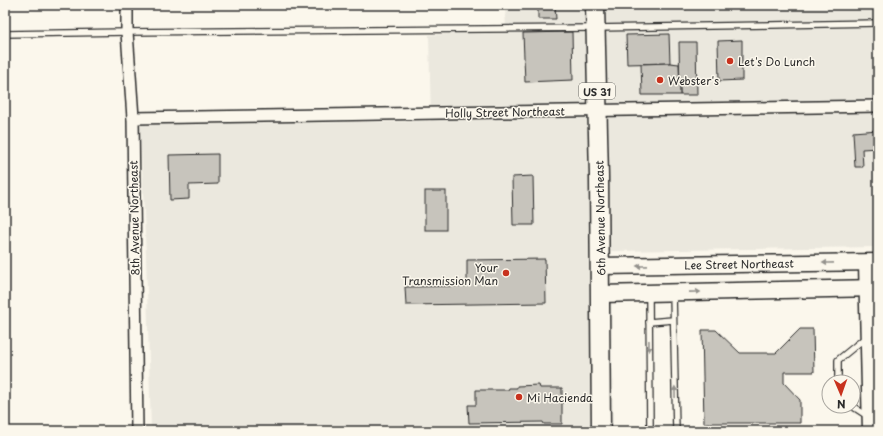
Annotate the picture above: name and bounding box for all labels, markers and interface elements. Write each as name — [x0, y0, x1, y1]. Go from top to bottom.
place label: Let's Do Lunch — [738, 53, 815, 70]
marker: Let's Do Lunch — [725, 56, 735, 66]
place label: Webster's — [668, 72, 719, 89]
marker: Webster's — [655, 75, 665, 85]
road number: US 31 — [579, 83, 615, 99]
street label: Holly Street Northeast — [445, 102, 566, 122]
street label: 8th Avenue Northeast — [124, 160, 144, 276]
street label: 6th Avenue Northeast — [590, 160, 610, 276]
street label: Lee Street Northeast — [684, 255, 794, 273]
place label: Your Transmission Man — [402, 259, 499, 289]
one-way arrow — [821, 260, 834, 266]
one-way arrow — [635, 263, 648, 269]
marker: Your Transmission Man — [501, 268, 511, 278]
one-way arrow — [689, 289, 702, 295]
one-way arrow — [646, 340, 653, 352]
north arrow — [821, 374, 861, 414]
one-way arrow — [672, 385, 678, 398]
place label: Mi Hacienda — [527, 389, 593, 406]
marker: Mi Hacienda — [514, 392, 524, 402]
text: N — [836, 396, 846, 413]

